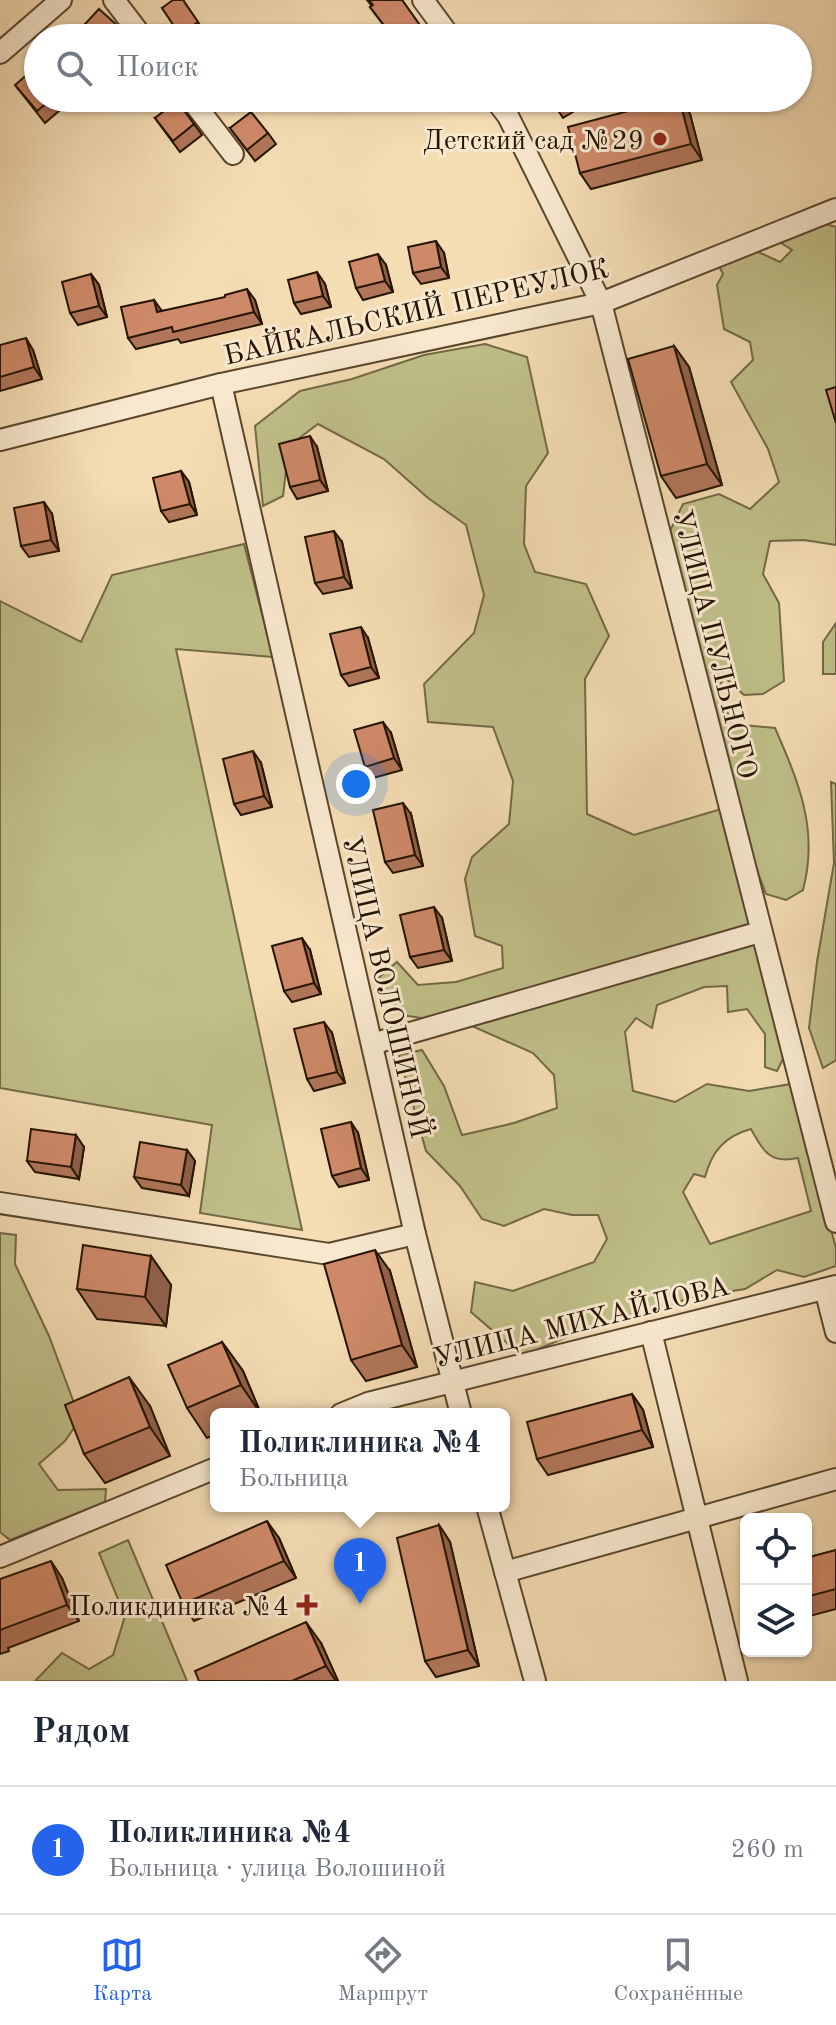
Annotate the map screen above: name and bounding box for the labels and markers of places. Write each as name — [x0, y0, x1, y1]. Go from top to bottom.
place label: Детский сад №29 — [423, 128, 644, 156]
marker: Детский сад №29 — [651, 130, 669, 148]
pin: 1 — [334, 1538, 386, 1604]
place label: Поликдиника №4 — [69, 1594, 289, 1622]
marker: Поликдиника №4 — [296, 1594, 318, 1616]

